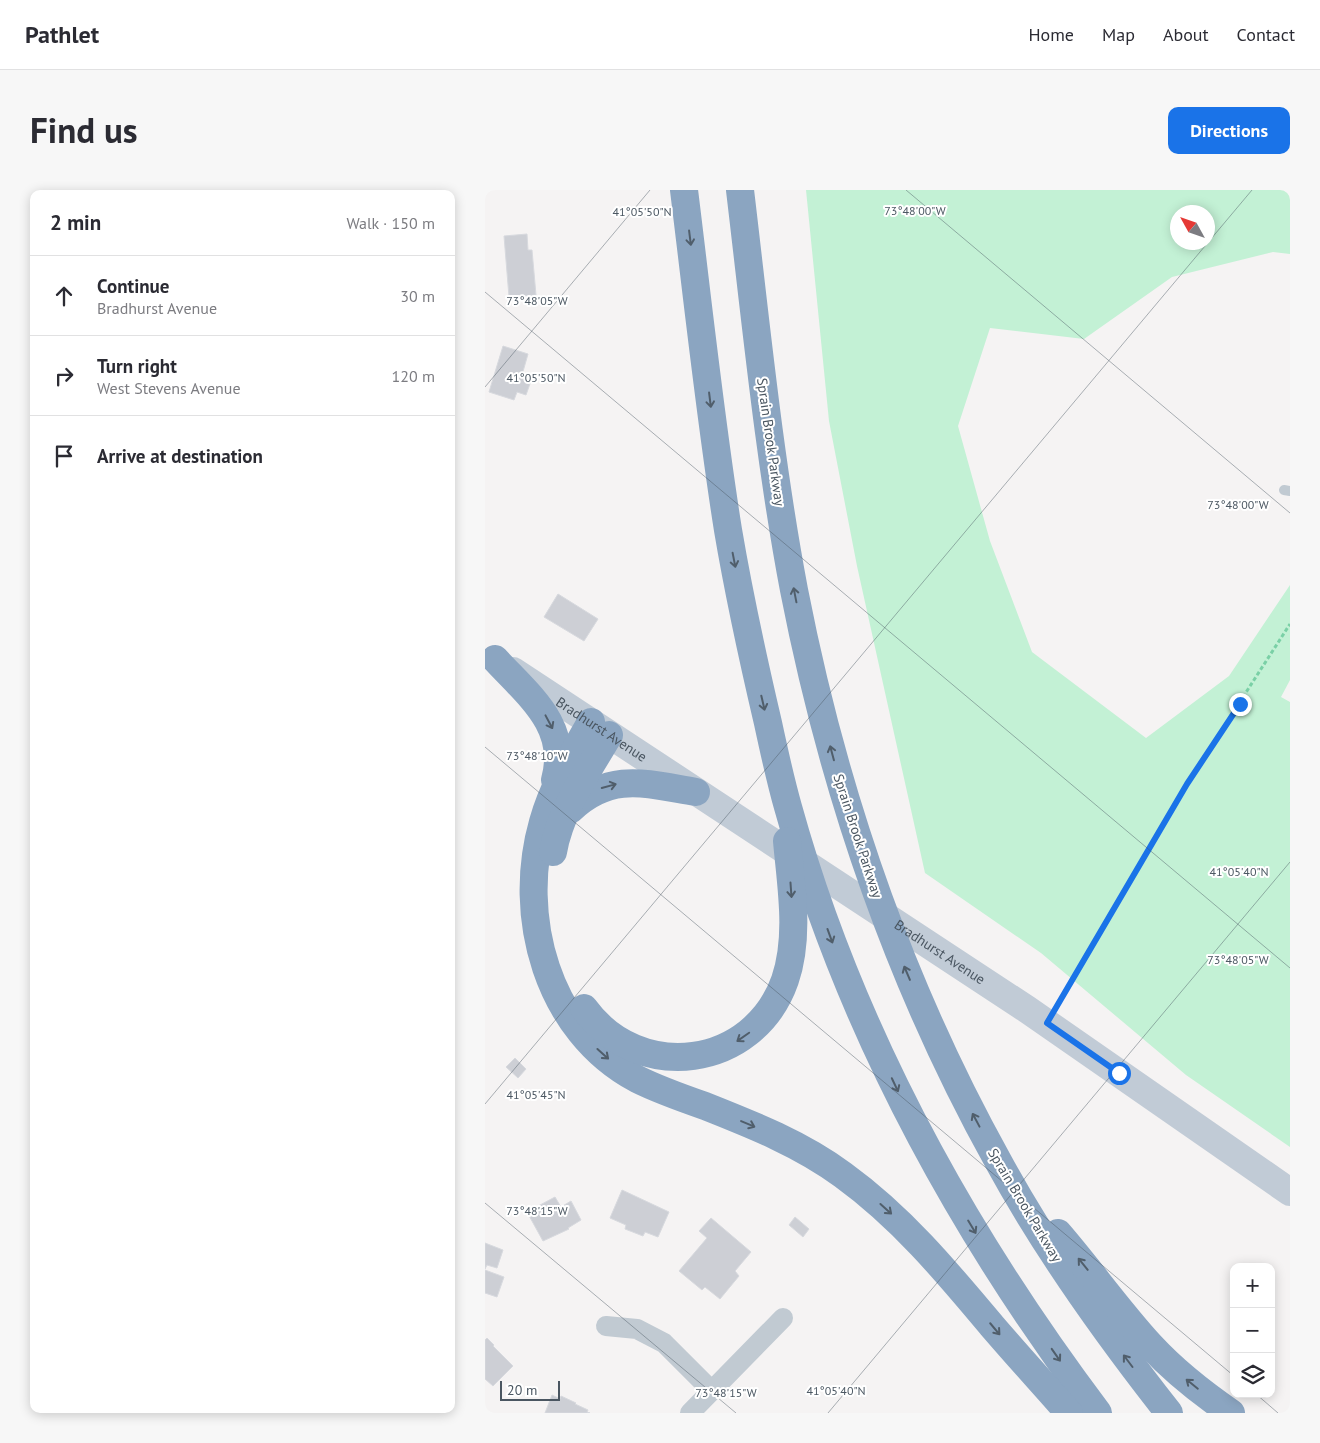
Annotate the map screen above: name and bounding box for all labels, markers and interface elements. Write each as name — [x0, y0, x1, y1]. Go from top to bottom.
text: Pathlet — [25, 19, 99, 50]
text: Home — [1028, 23, 1074, 46]
text: Map — [1102, 23, 1135, 46]
text: About — [1163, 23, 1209, 46]
text: Contact — [1237, 23, 1295, 46]
text: Find us — [30, 107, 138, 153]
button: Directions — [1168, 107, 1290, 154]
text: 73°48'00"W — [884, 203, 946, 218]
text: 41°05'50"N — [612, 204, 672, 219]
north arrow — [1170, 205, 1215, 250]
text: 2 min — [50, 209, 101, 236]
text: Walk · 150 m — [346, 213, 435, 233]
one-way arrow — [685, 230, 695, 246]
text: Continue — [97, 274, 169, 298]
icon: ahead — [50, 282, 78, 310]
text: 30 m — [400, 286, 435, 306]
text: 73°48'05"W — [506, 293, 568, 308]
text: Bradhurst Avenue — [97, 298, 217, 318]
text: Turn right — [97, 354, 177, 378]
icon: right — [50, 362, 78, 390]
text: 120 m — [392, 366, 435, 386]
text: 41°05'50"N — [506, 370, 566, 385]
street label: Sprain Brook Parkway — [753, 377, 789, 508]
text: West Stevens Avenue — [97, 378, 241, 398]
one-way arrow — [705, 391, 715, 407]
icon: arrive — [50, 442, 78, 470]
text: Arrive at destination — [97, 444, 263, 468]
text: 73°48'00"W — [1207, 497, 1269, 512]
one-way arrow — [729, 552, 739, 568]
one-way arrow — [790, 587, 800, 603]
street label: Bradhurst Avenue — [553, 693, 650, 766]
route end — [1229, 693, 1252, 716]
one-way arrow — [759, 695, 768, 711]
one-way arrow — [544, 715, 554, 730]
one-way arrow — [827, 746, 836, 762]
text: 73°48'10"W — [506, 748, 568, 763]
street label: Sprain Brook Parkway — [829, 772, 887, 901]
one-way arrow — [600, 781, 616, 790]
text: 41°05'40"N — [1209, 864, 1269, 879]
one-way arrow — [786, 882, 796, 898]
street label: Bradhurst Avenue — [891, 916, 989, 988]
one-way arrow — [826, 927, 835, 943]
text: 73°48'05"W — [1207, 952, 1269, 967]
one-way arrow — [902, 966, 912, 981]
one-way arrow — [737, 1031, 750, 1042]
one-way arrow — [596, 1048, 609, 1060]
route start — [1108, 1062, 1131, 1085]
one-way arrow — [891, 1077, 900, 1092]
text: 41°05'45"N — [506, 1087, 566, 1102]
one-way arrow — [971, 1113, 981, 1128]
one-way arrow — [740, 1119, 755, 1129]
street label: Sprain Brook Parkway — [984, 1145, 1066, 1265]
text: 73°48'15"W — [506, 1203, 568, 1218]
one-way arrow — [879, 1203, 892, 1215]
one-way arrow — [968, 1220, 978, 1234]
one-way arrow — [1078, 1257, 1089, 1270]
map controls — [1230, 1263, 1275, 1398]
button: + — [1230, 1263, 1275, 1308]
button: − — [1230, 1308, 1275, 1353]
one-way arrow — [990, 1322, 1001, 1335]
one-way arrow — [1051, 1348, 1061, 1362]
button: layers — [1230, 1353, 1275, 1398]
one-way arrow — [1123, 1354, 1133, 1368]
scale bar — [500, 1378, 560, 1401]
one-way arrow — [1185, 1378, 1198, 1389]
text: 20 m — [507, 1381, 537, 1399]
text: 41°05'40"N — [806, 1383, 866, 1398]
text: 73°48'15"W — [695, 1385, 757, 1400]

